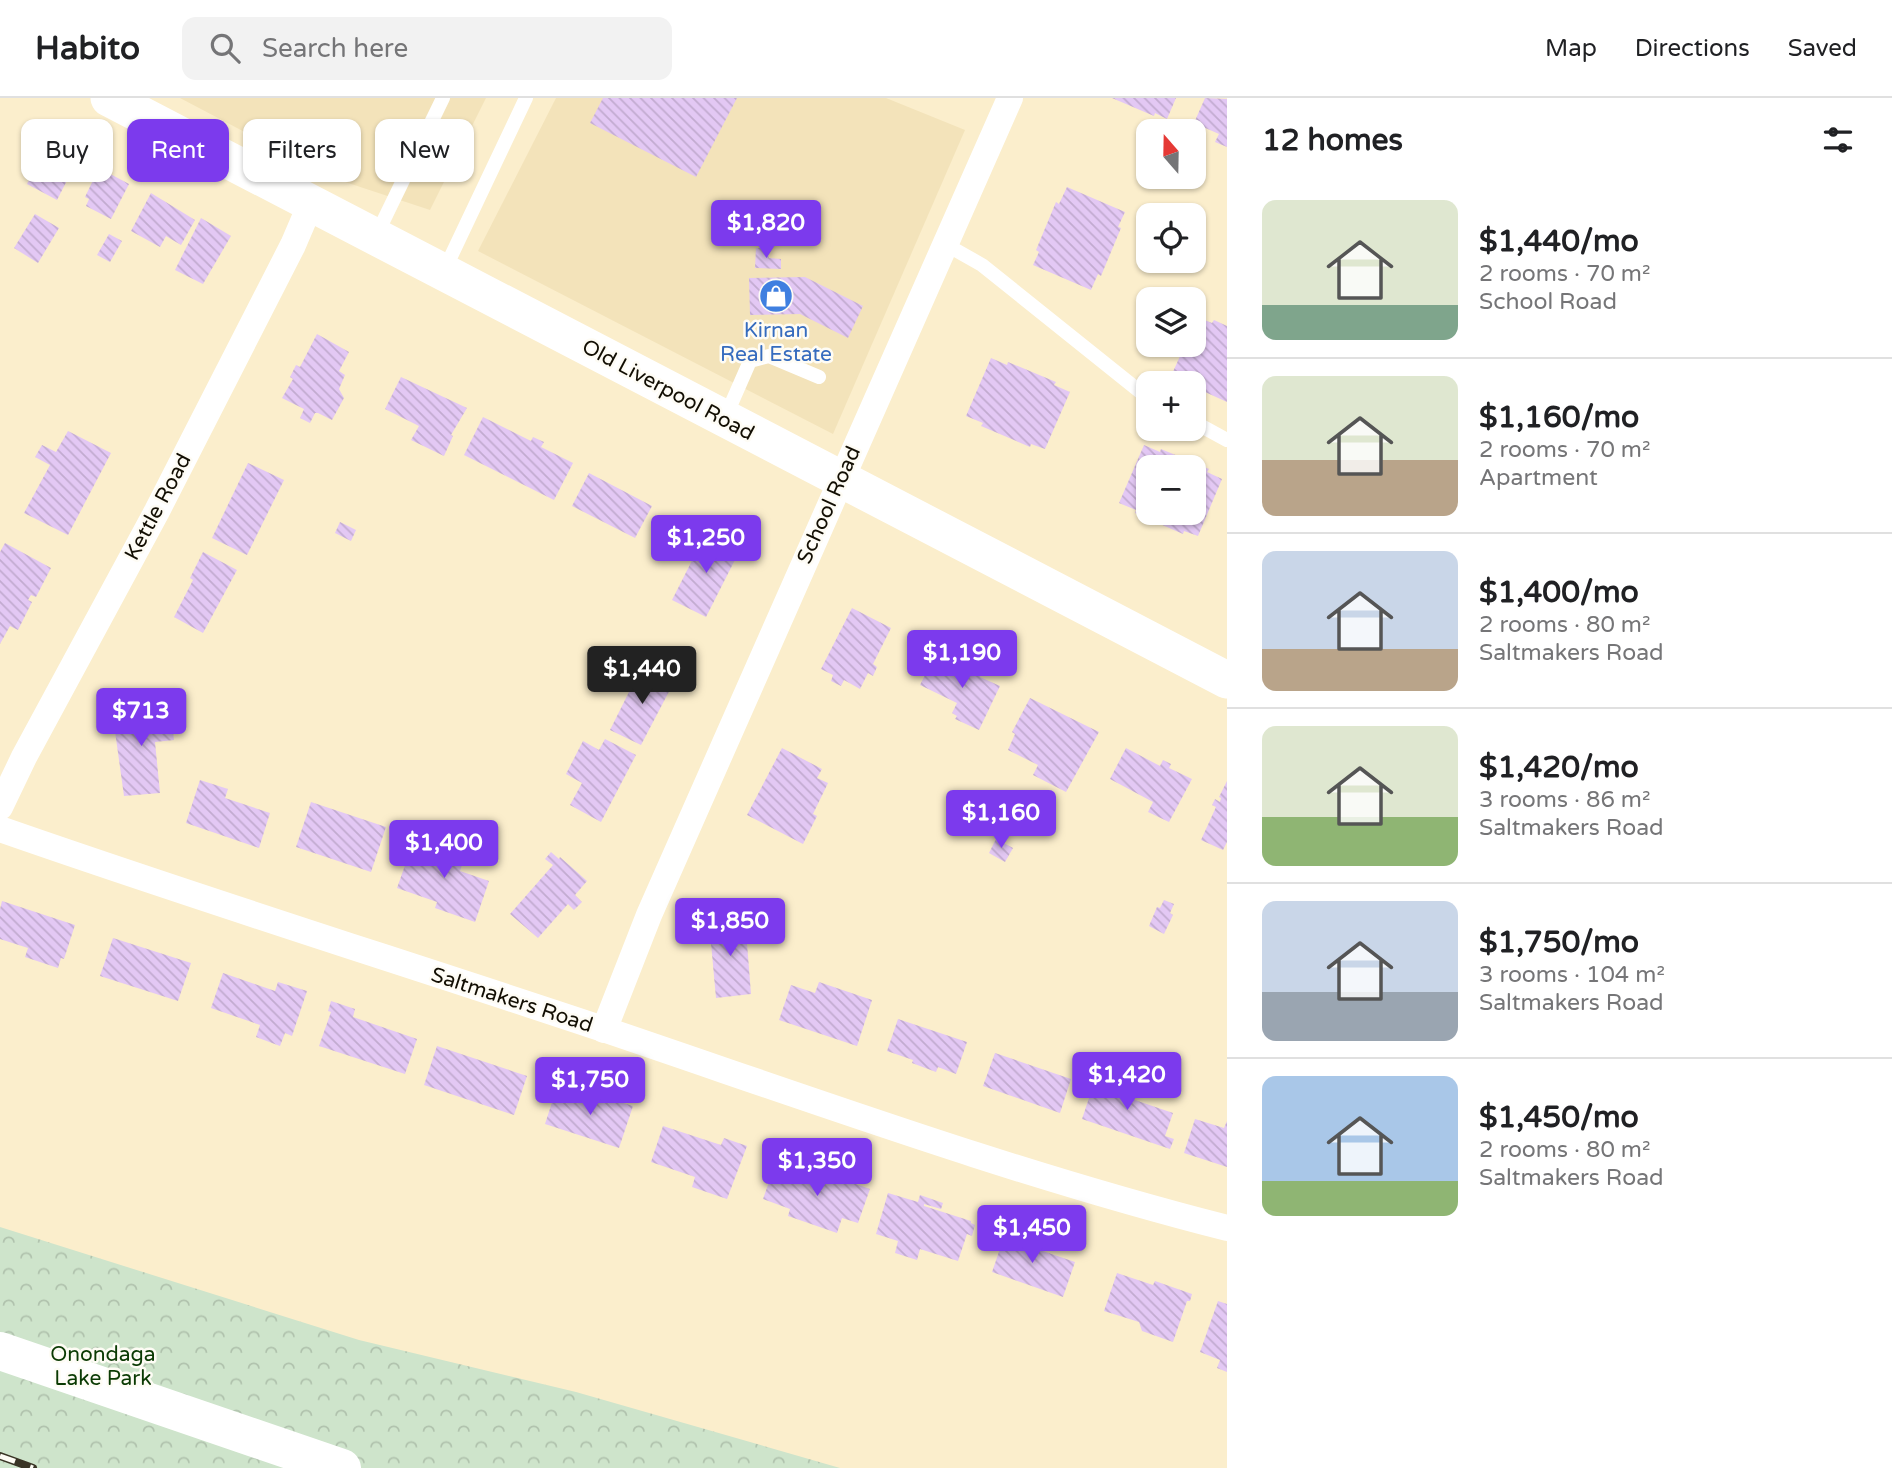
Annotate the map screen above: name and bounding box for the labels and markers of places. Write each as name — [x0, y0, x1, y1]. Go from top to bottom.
pin: $1,820 — [709, 200, 823, 260]
shop icon: Kirnan Real Estate — [757, 277, 795, 315]
place label: Kirnan Real Estate — [720, 318, 832, 367]
pin: $1,250 — [649, 516, 763, 575]
pin: $1,190 — [905, 630, 1019, 690]
pin: $1,440 — [585, 646, 699, 706]
pin: $713 — [100, 688, 182, 748]
pin: $1,160 — [944, 790, 1058, 850]
pin: $1,400 — [387, 820, 501, 880]
pin: $1,850 — [673, 898, 787, 958]
pin: $1,420 — [1070, 1052, 1184, 1112]
pin: $1,750 — [533, 1058, 647, 1117]
pin: $1,350 — [760, 1138, 874, 1198]
pin: $1,450 — [975, 1206, 1089, 1265]

